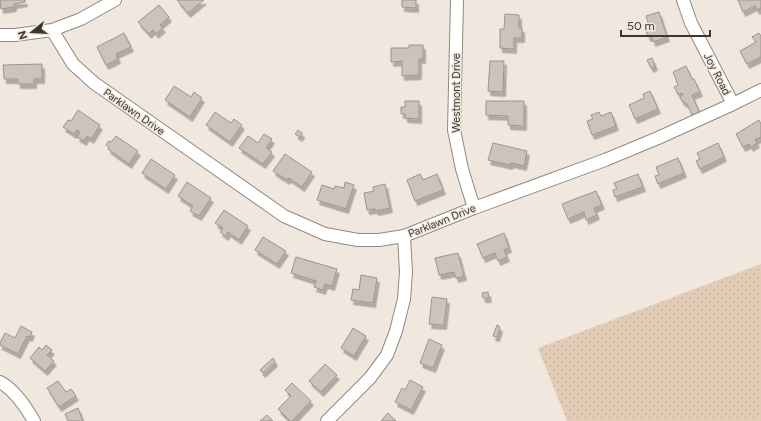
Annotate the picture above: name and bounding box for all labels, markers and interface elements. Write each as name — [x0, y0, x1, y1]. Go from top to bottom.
north arrow — [12, 12, 52, 52]
scale bar — [621, 12, 710, 38]
text: 50 m — [627, 19, 655, 33]
text: N — [15, 29, 30, 41]
street label: Joy Road — [701, 51, 733, 97]
street label: Westmont Drive — [450, 53, 463, 133]
street label: Parklawn Drive — [101, 86, 167, 138]
street label: Parklawn Drive — [406, 202, 478, 240]

